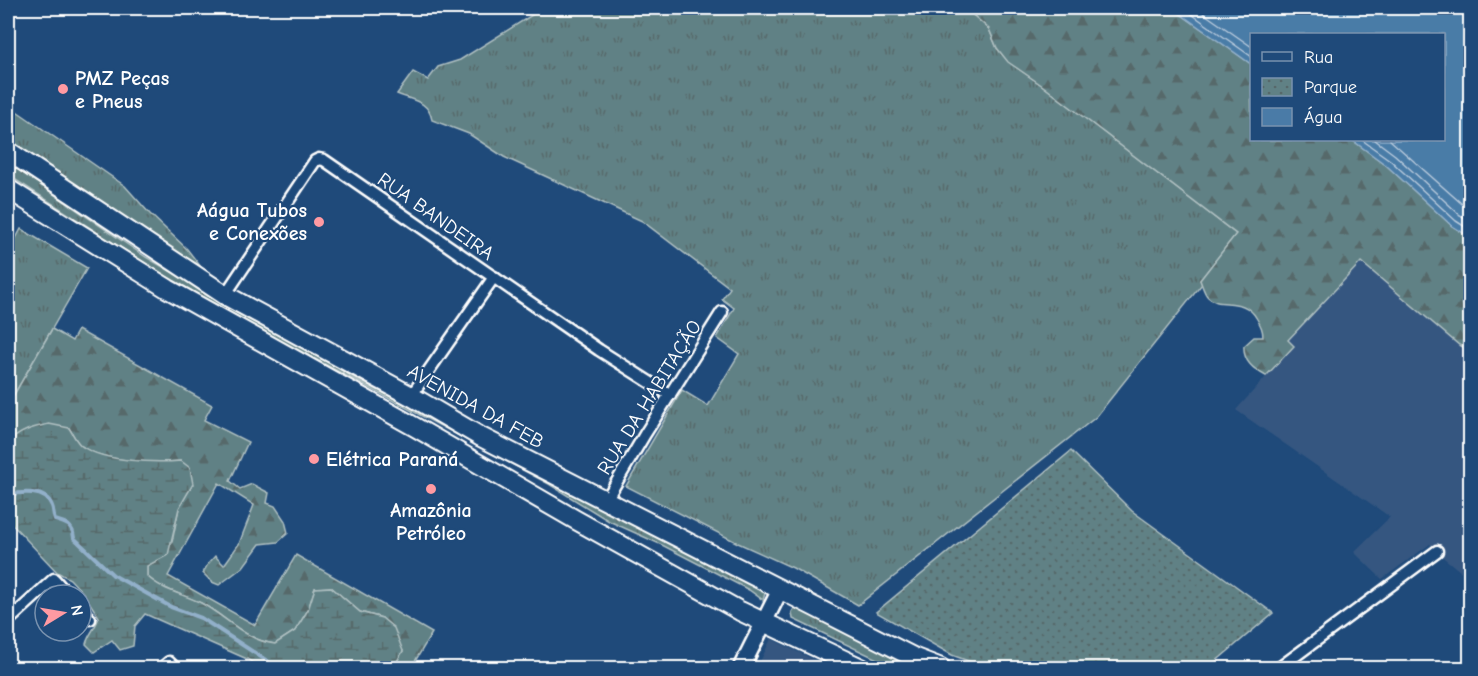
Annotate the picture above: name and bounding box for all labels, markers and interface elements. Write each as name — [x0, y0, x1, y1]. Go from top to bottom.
legend — [1250, 33, 1445, 141]
text: Rua — [1304, 47, 1333, 68]
place label: PMZ Peças e Pneus — [75, 67, 169, 113]
text: Parque — [1304, 77, 1357, 98]
marker: PMZ Peças e Pneus — [56, 82, 70, 96]
text: Água — [1304, 106, 1342, 128]
street label: RUA BANDEIRA — [373, 168, 499, 265]
place label: Aágua Tubos e Conexões — [197, 199, 307, 245]
marker: Aágua Tubos e Conexões — [312, 215, 326, 229]
street label: RUA DA HABITAÇÃO — [593, 316, 706, 479]
street label: AVENIDA DA FEB — [404, 359, 548, 453]
place label: Elétrica Paraná — [326, 448, 458, 471]
marker: Elétrica Paraná — [307, 452, 321, 466]
marker: Amazônia Petróleo — [424, 482, 438, 496]
place label: Amazônia Petróleo — [390, 499, 472, 545]
north arrow — [33, 583, 93, 643]
text: N — [67, 603, 87, 617]

